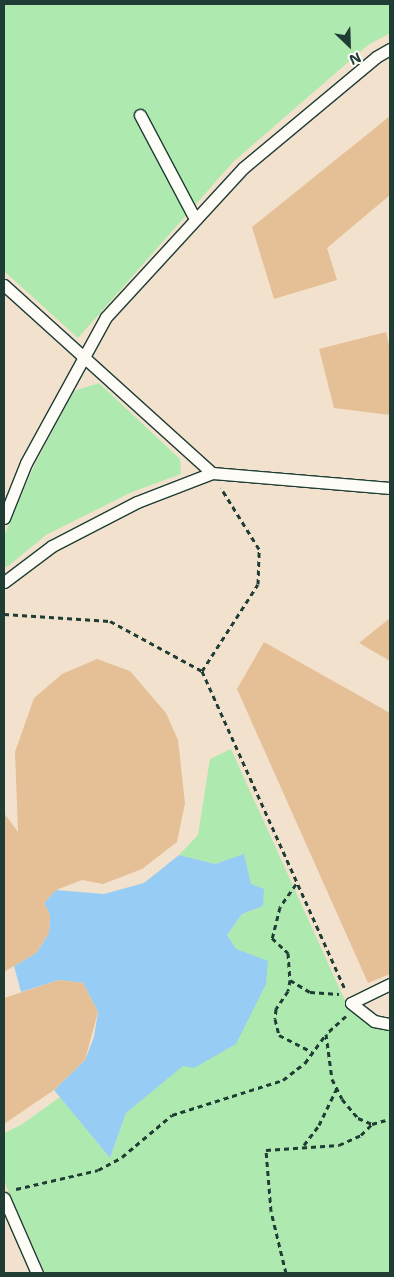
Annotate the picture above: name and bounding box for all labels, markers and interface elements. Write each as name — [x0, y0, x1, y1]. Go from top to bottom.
north arrow — [324, 20, 374, 70]
text: N — [346, 48, 364, 69]

